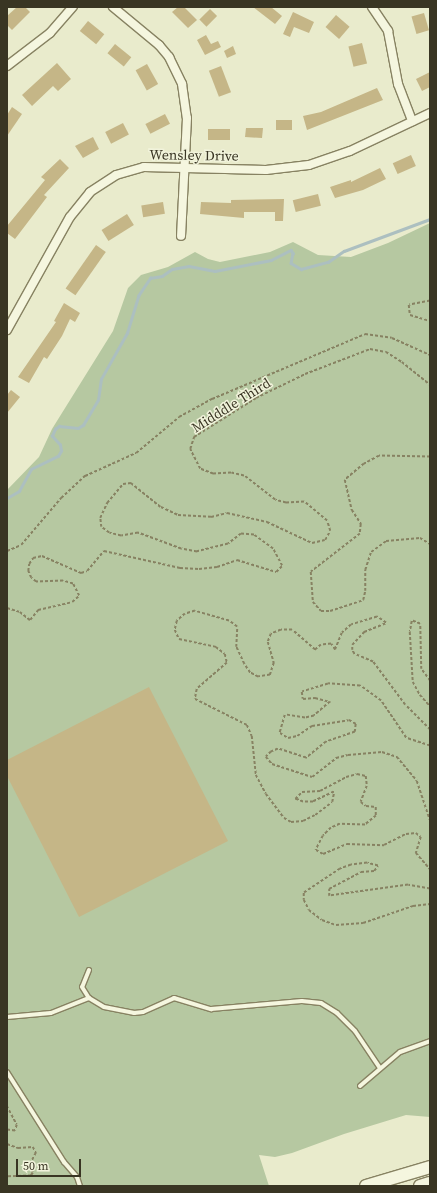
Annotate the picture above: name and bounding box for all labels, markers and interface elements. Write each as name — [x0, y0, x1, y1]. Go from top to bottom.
street label: Wensley Drive — [149, 146, 239, 164]
street label: Midddle Third — [188, 374, 274, 436]
scale bar — [18, 1151, 83, 1177]
text: 50 m — [23, 1158, 49, 1174]

